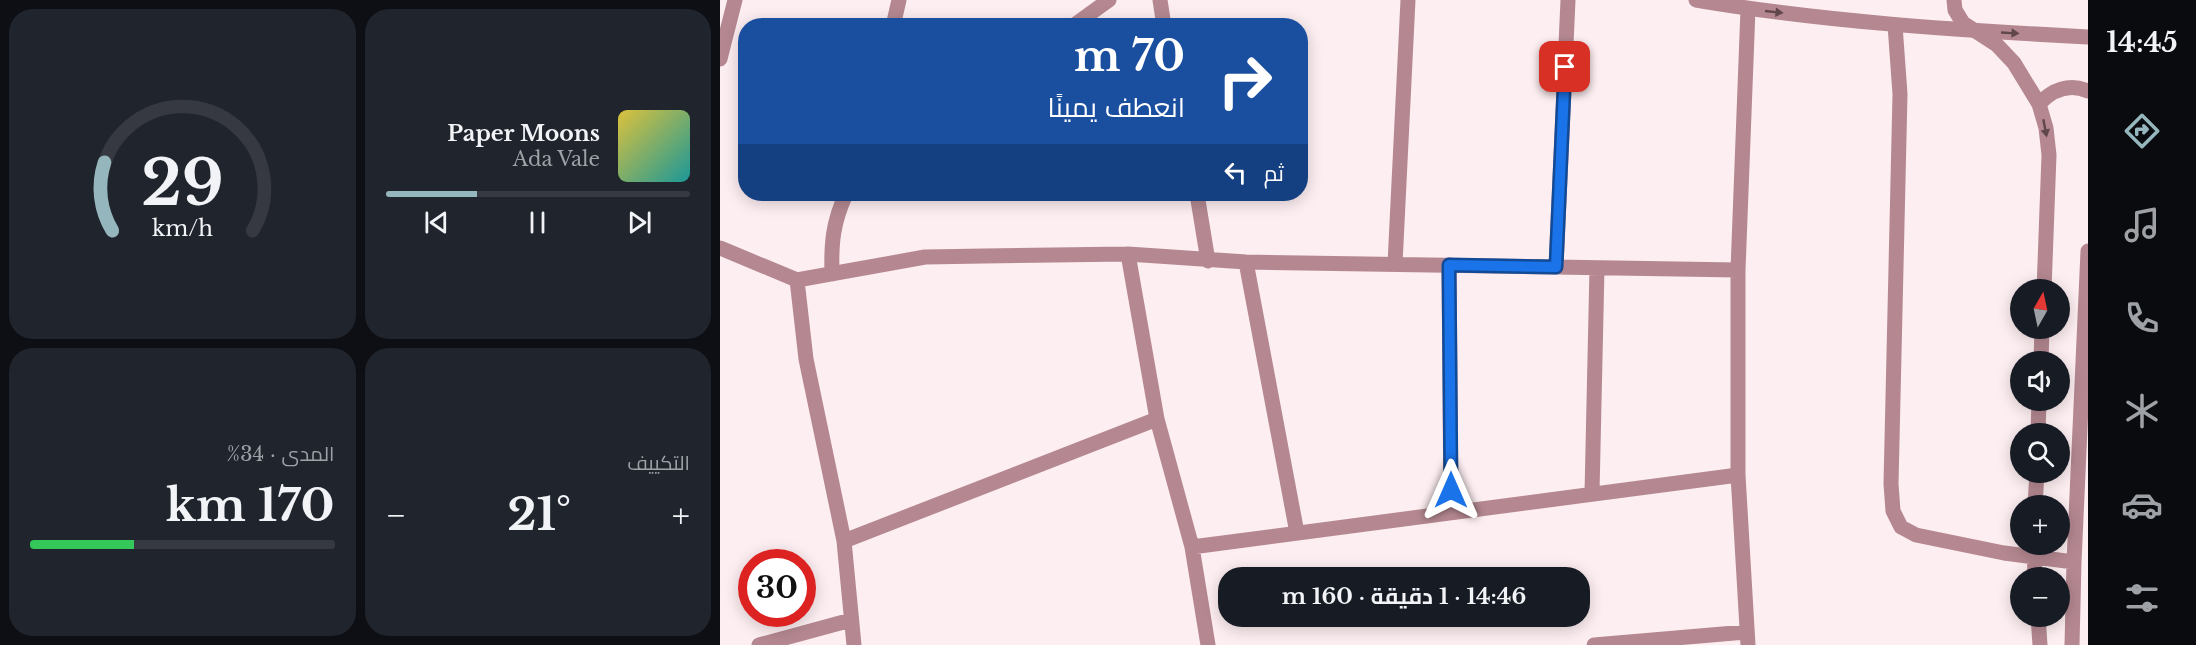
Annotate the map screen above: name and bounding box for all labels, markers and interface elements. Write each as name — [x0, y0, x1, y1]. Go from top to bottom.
one-way arrow — [1765, 7, 1784, 17]
text: 14:45 — [2106, 26, 2178, 59]
one-way arrow — [2001, 29, 2020, 38]
text: 70 m — [1074, 30, 1185, 82]
pin — [1539, 41, 1590, 92]
icon: right — [1206, 42, 1284, 120]
icon: arrive — [1548, 50, 1581, 83]
text: انعطف يمينًا — [1048, 91, 1185, 124]
icon: directions — [2121, 110, 2163, 152]
one-way arrow — [2041, 119, 2050, 138]
text: Paper Moons — [447, 120, 600, 147]
text: 29 — [141, 144, 224, 222]
text: Ada Vale — [513, 147, 600, 171]
icon: left — [1219, 156, 1252, 189]
text: ثم — [1264, 160, 1284, 187]
icon: music — [2121, 204, 2163, 246]
icon: previous — [420, 206, 453, 239]
icon: pause — [521, 206, 554, 239]
icon: next — [623, 206, 656, 239]
text: km/h — [152, 216, 213, 243]
north arrow — [2010, 279, 2070, 339]
map controls — [2010, 279, 2070, 627]
icon: phone — [2121, 297, 2163, 339]
button: sound — [2010, 351, 2070, 411]
icon: climate — [2121, 390, 2163, 432]
button: search — [2010, 423, 2070, 483]
text: المدى · 34% — [227, 442, 335, 466]
text: التكييف — [627, 451, 690, 475]
position arrow — [1419, 458, 1483, 522]
text: 170 km — [166, 477, 335, 533]
icon: car — [2121, 484, 2163, 526]
text: 21° — [507, 486, 571, 542]
text: − — [386, 495, 406, 536]
text: + — [672, 495, 690, 536]
button: + — [2010, 495, 2070, 555]
speed limit sign: 30 — [738, 549, 816, 627]
button: − — [2010, 567, 2070, 627]
icon: filters — [2121, 577, 2163, 619]
text: 14:46 · 1 دقيقة · 160 m — [1282, 583, 1526, 610]

